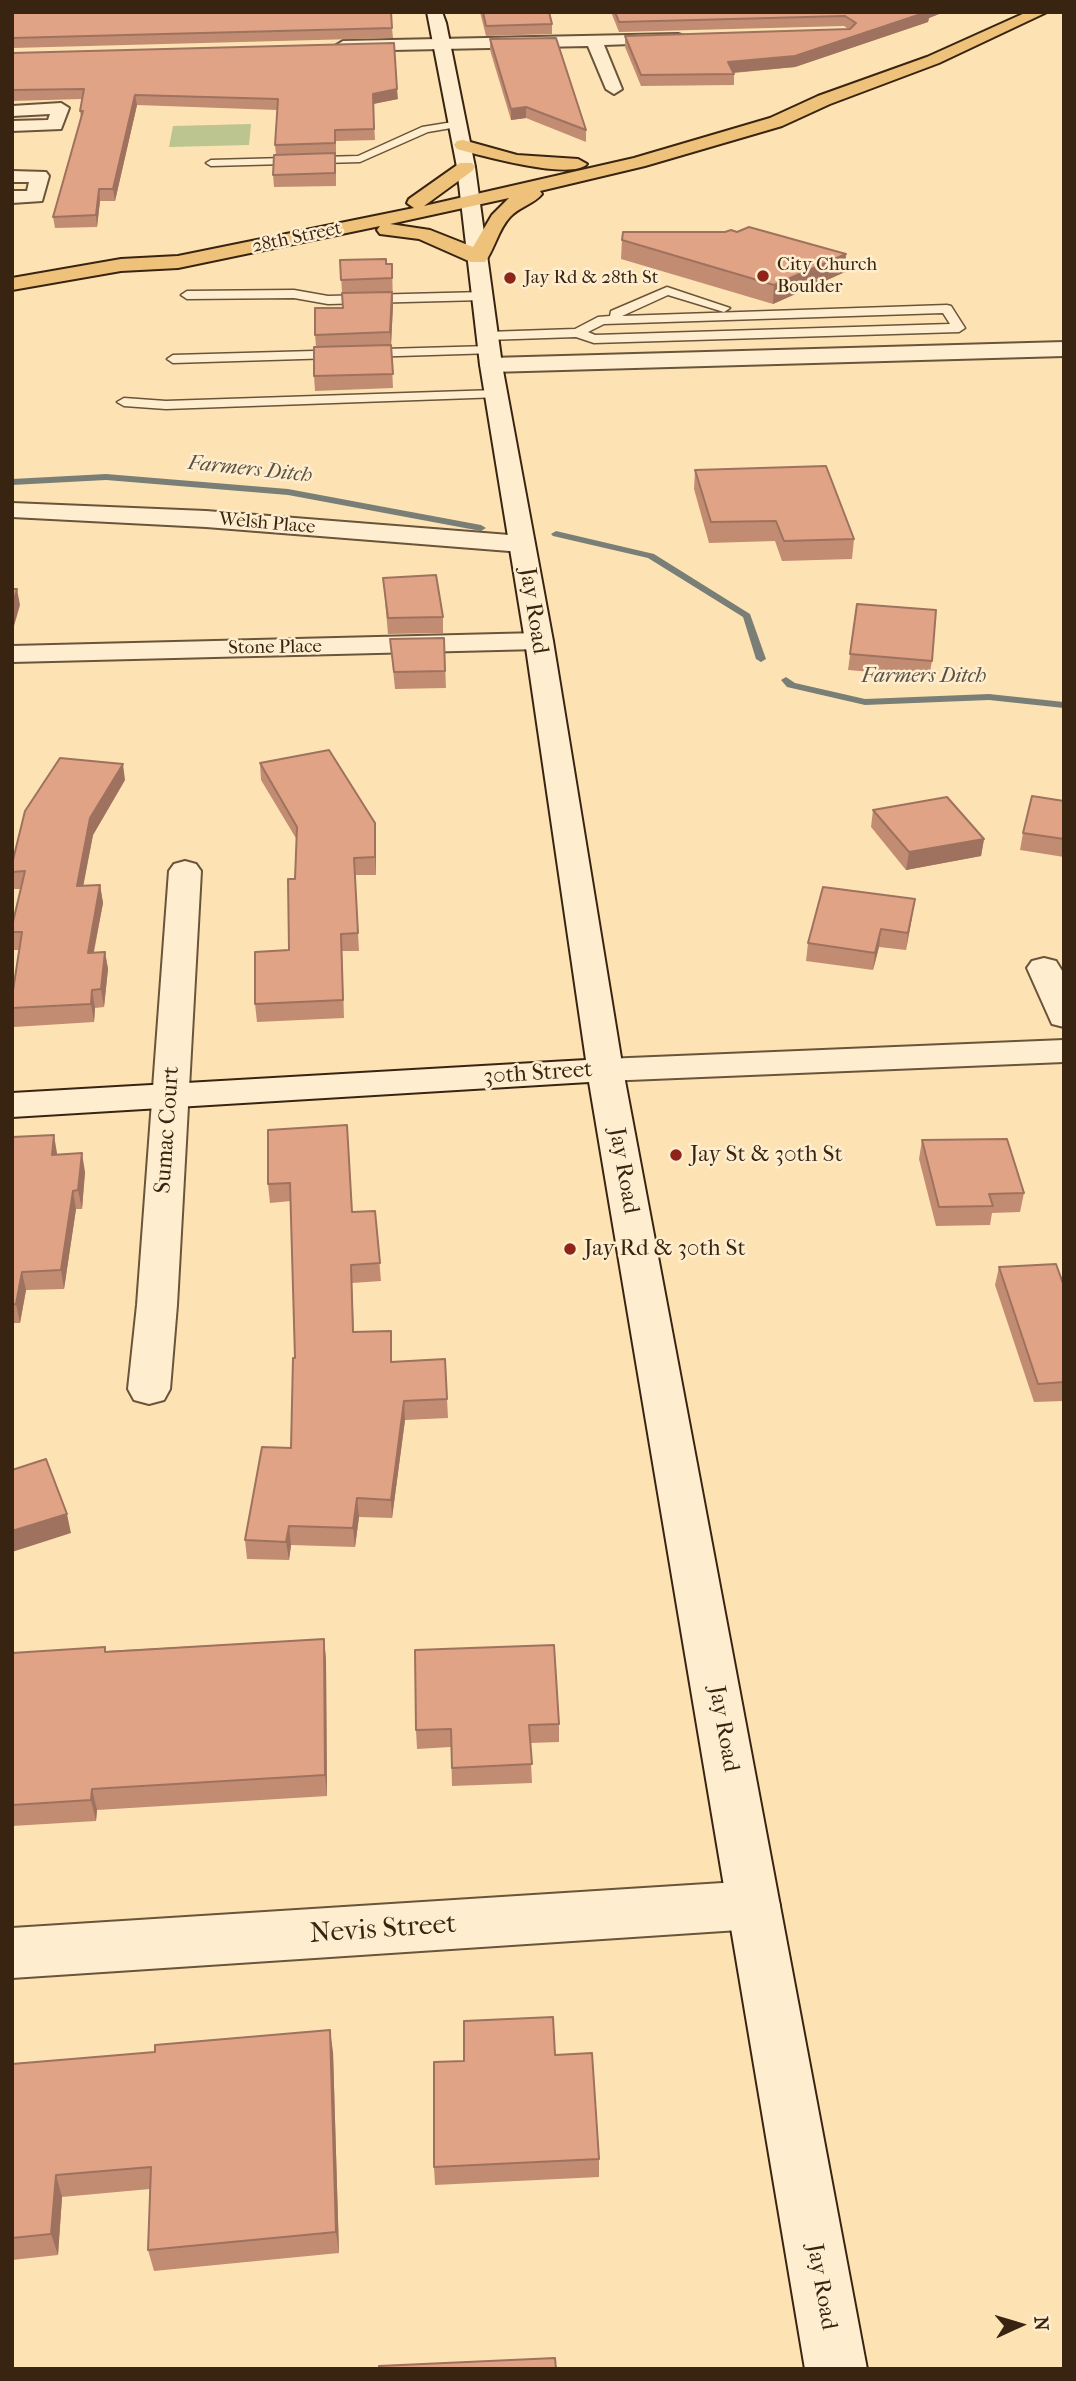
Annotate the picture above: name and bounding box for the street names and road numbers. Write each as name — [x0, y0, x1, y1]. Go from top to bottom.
street label: 28th Street — [250, 217, 344, 259]
street label: Welsh Place — [218, 508, 316, 540]
street label: Jay Road — [513, 566, 553, 656]
street label: Stone Place — [228, 636, 322, 660]
street label: 30th Street — [483, 1056, 593, 1092]
street label: Sumac Court — [150, 1065, 186, 1195]
street label: Jay Road — [602, 1126, 644, 1216]
street label: Jay Road — [702, 1684, 744, 1774]
street label: Nevis Street — [309, 1908, 457, 1952]
street label: Jay Road — [800, 2242, 842, 2332]

